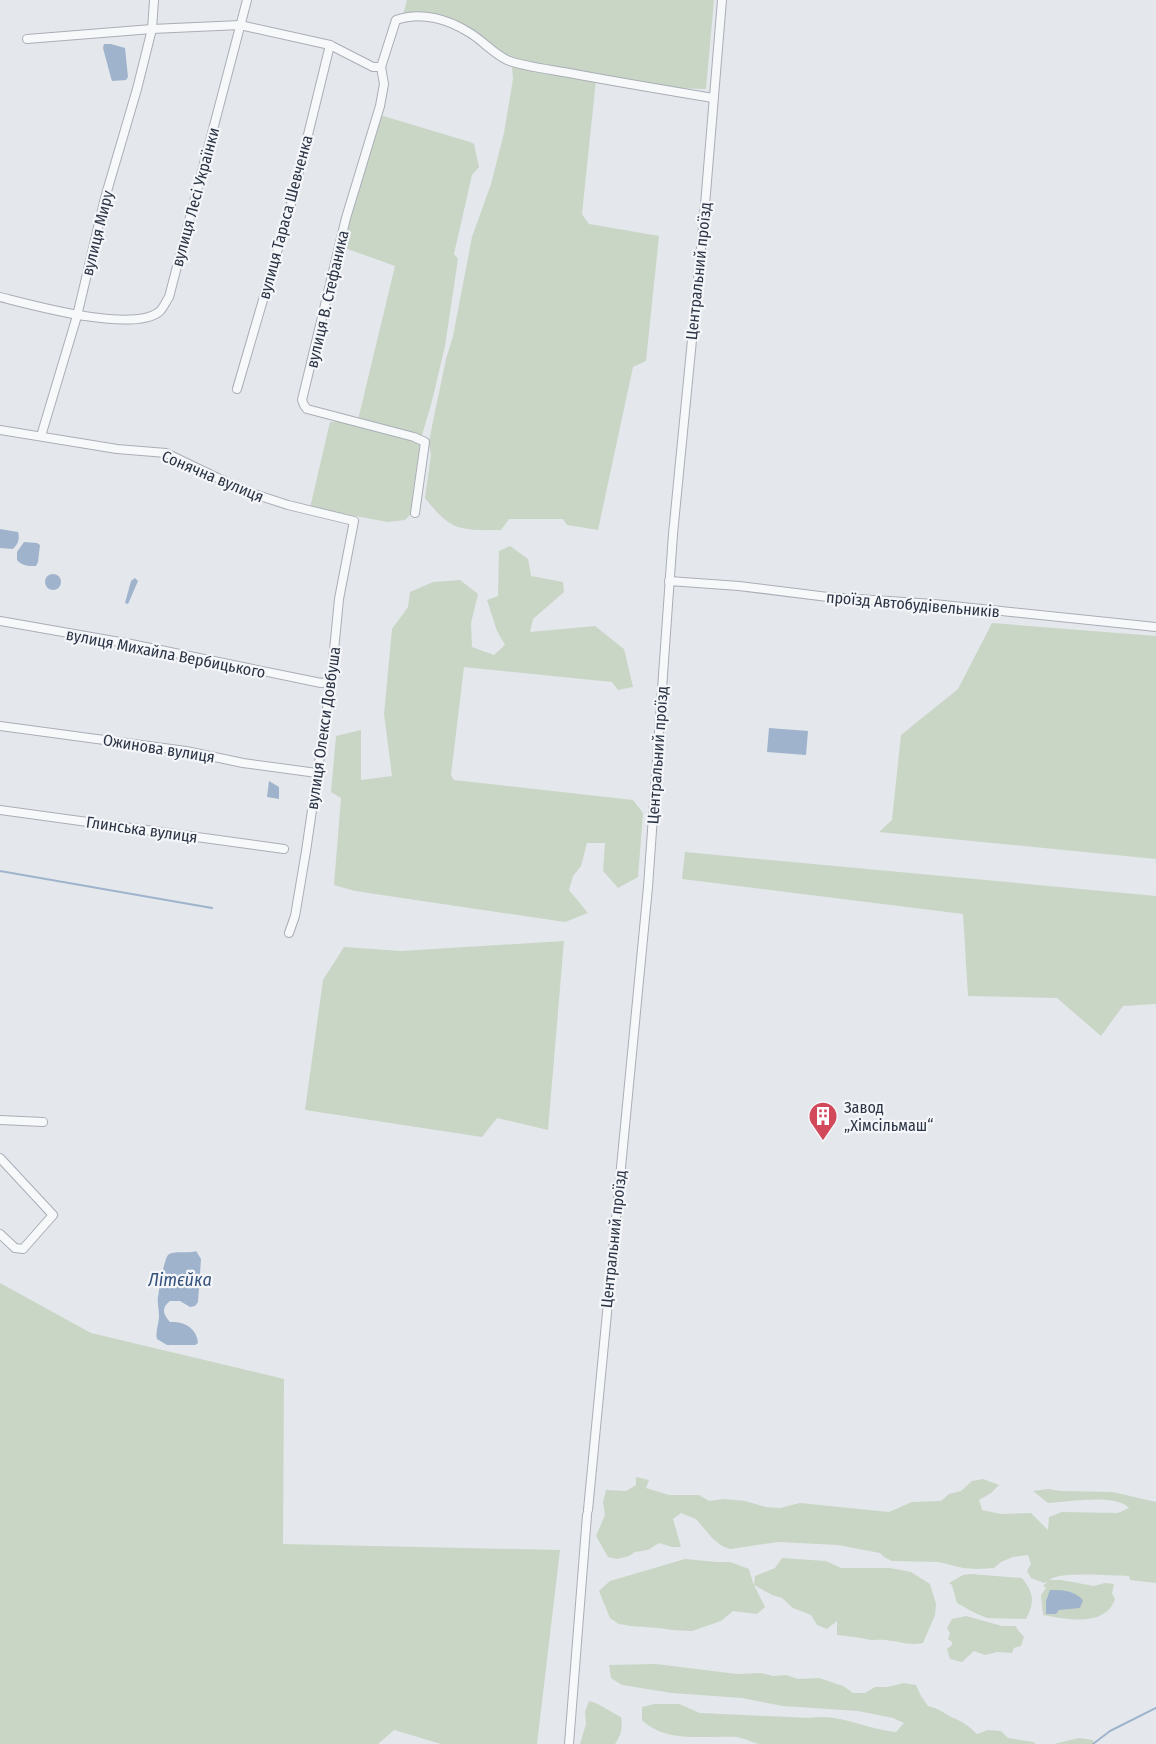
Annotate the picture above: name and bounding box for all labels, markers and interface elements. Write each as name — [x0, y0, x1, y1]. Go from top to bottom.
street label: вулиця Лесі Українки — [168, 125, 223, 269]
street label: вулиця Тараса Шевченка — [254, 133, 317, 301]
street label: вулиця Миру — [78, 188, 117, 278]
street label: Центральний проїзд — [682, 201, 715, 341]
street label: вулиця В. Стефаника — [302, 228, 353, 370]
street label: Сонячна вулиця — [159, 446, 267, 506]
street label: проїзд Автобудівельників — [825, 587, 1001, 622]
street label: вулиця Михайла Вербицького — [65, 625, 267, 682]
street label: вулиця Олекси Довбуша — [303, 645, 344, 811]
street label: Центральний проїзд — [643, 685, 672, 825]
street label: Ожинова вулиця — [102, 730, 216, 767]
street label: Глинська вулиця — [85, 812, 199, 847]
place label: Завод „Хімсільмаш“ — [844, 1098, 933, 1135]
building icon: Завод „Хімсільмаш“ — [807, 1100, 839, 1142]
street label: Центральний проїзд — [597, 1169, 630, 1309]
water label: Літєйка — [147, 1269, 212, 1291]

